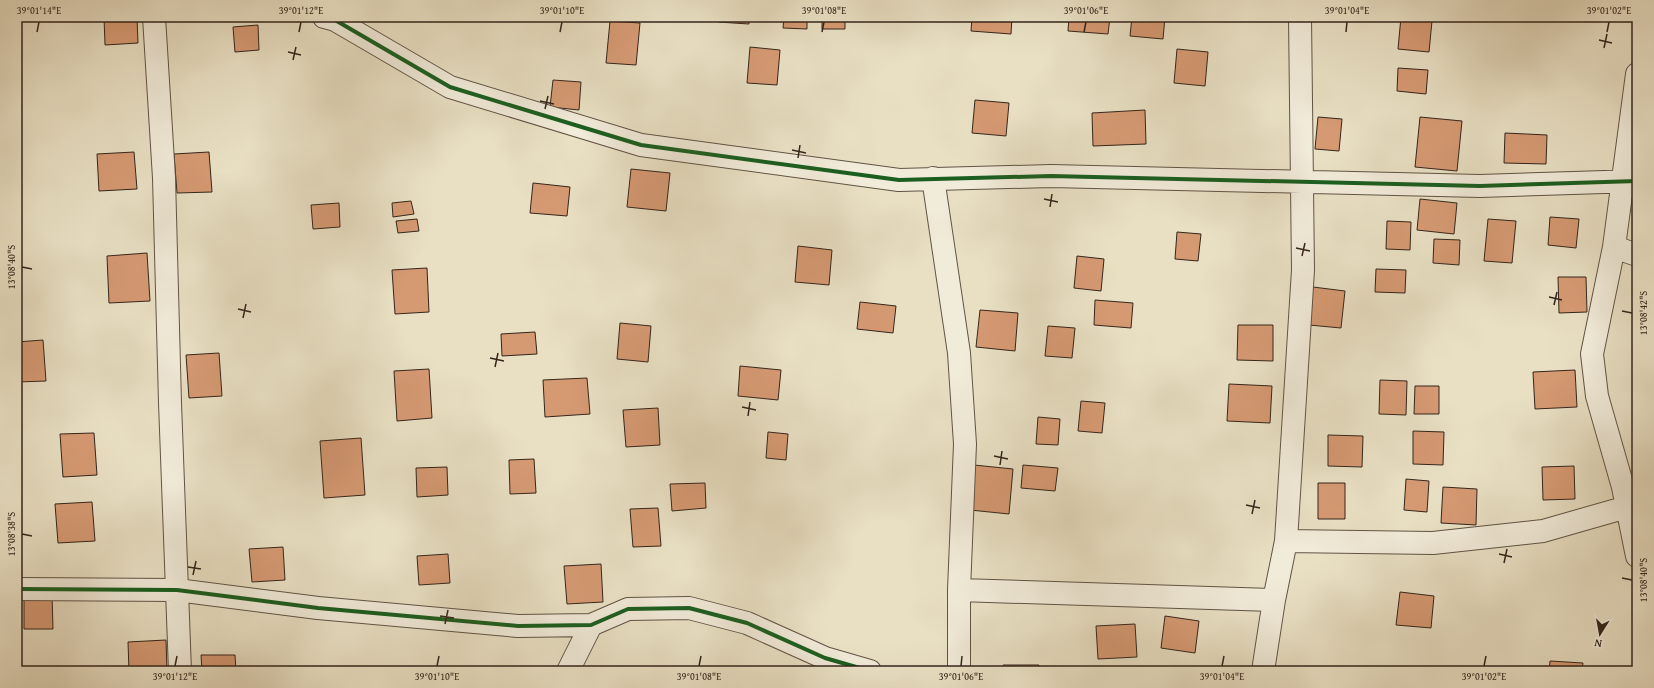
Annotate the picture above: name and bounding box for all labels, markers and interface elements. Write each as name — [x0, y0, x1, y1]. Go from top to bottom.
text: 39°01'14"E — [17, 3, 61, 18]
text: 39°01'12"E — [279, 3, 323, 18]
text: 39°01'10"E — [540, 3, 584, 18]
text: 39°01'08"E — [802, 3, 846, 18]
text: 39°01'06"E — [1064, 3, 1108, 18]
text: 39°01'04"E — [1325, 3, 1369, 18]
text: 39°01'02"E — [1587, 3, 1631, 18]
text: 13°08'40"S — [4, 245, 19, 289]
text: 13°08'42"S — [1636, 291, 1651, 335]
text: 13°08'38"S — [4, 512, 19, 556]
text: 13°08'40"S — [1636, 558, 1651, 602]
north arrow — [1580, 614, 1620, 654]
text: N — [1592, 635, 1603, 652]
text: 39°01'12"E — [153, 669, 197, 684]
text: 39°01'10"E — [415, 669, 459, 684]
text: 39°01'08"E — [677, 669, 721, 684]
text: 39°01'06"E — [939, 669, 983, 684]
text: 39°01'04"E — [1200, 669, 1244, 684]
text: 39°01'02"E — [1462, 669, 1506, 684]

